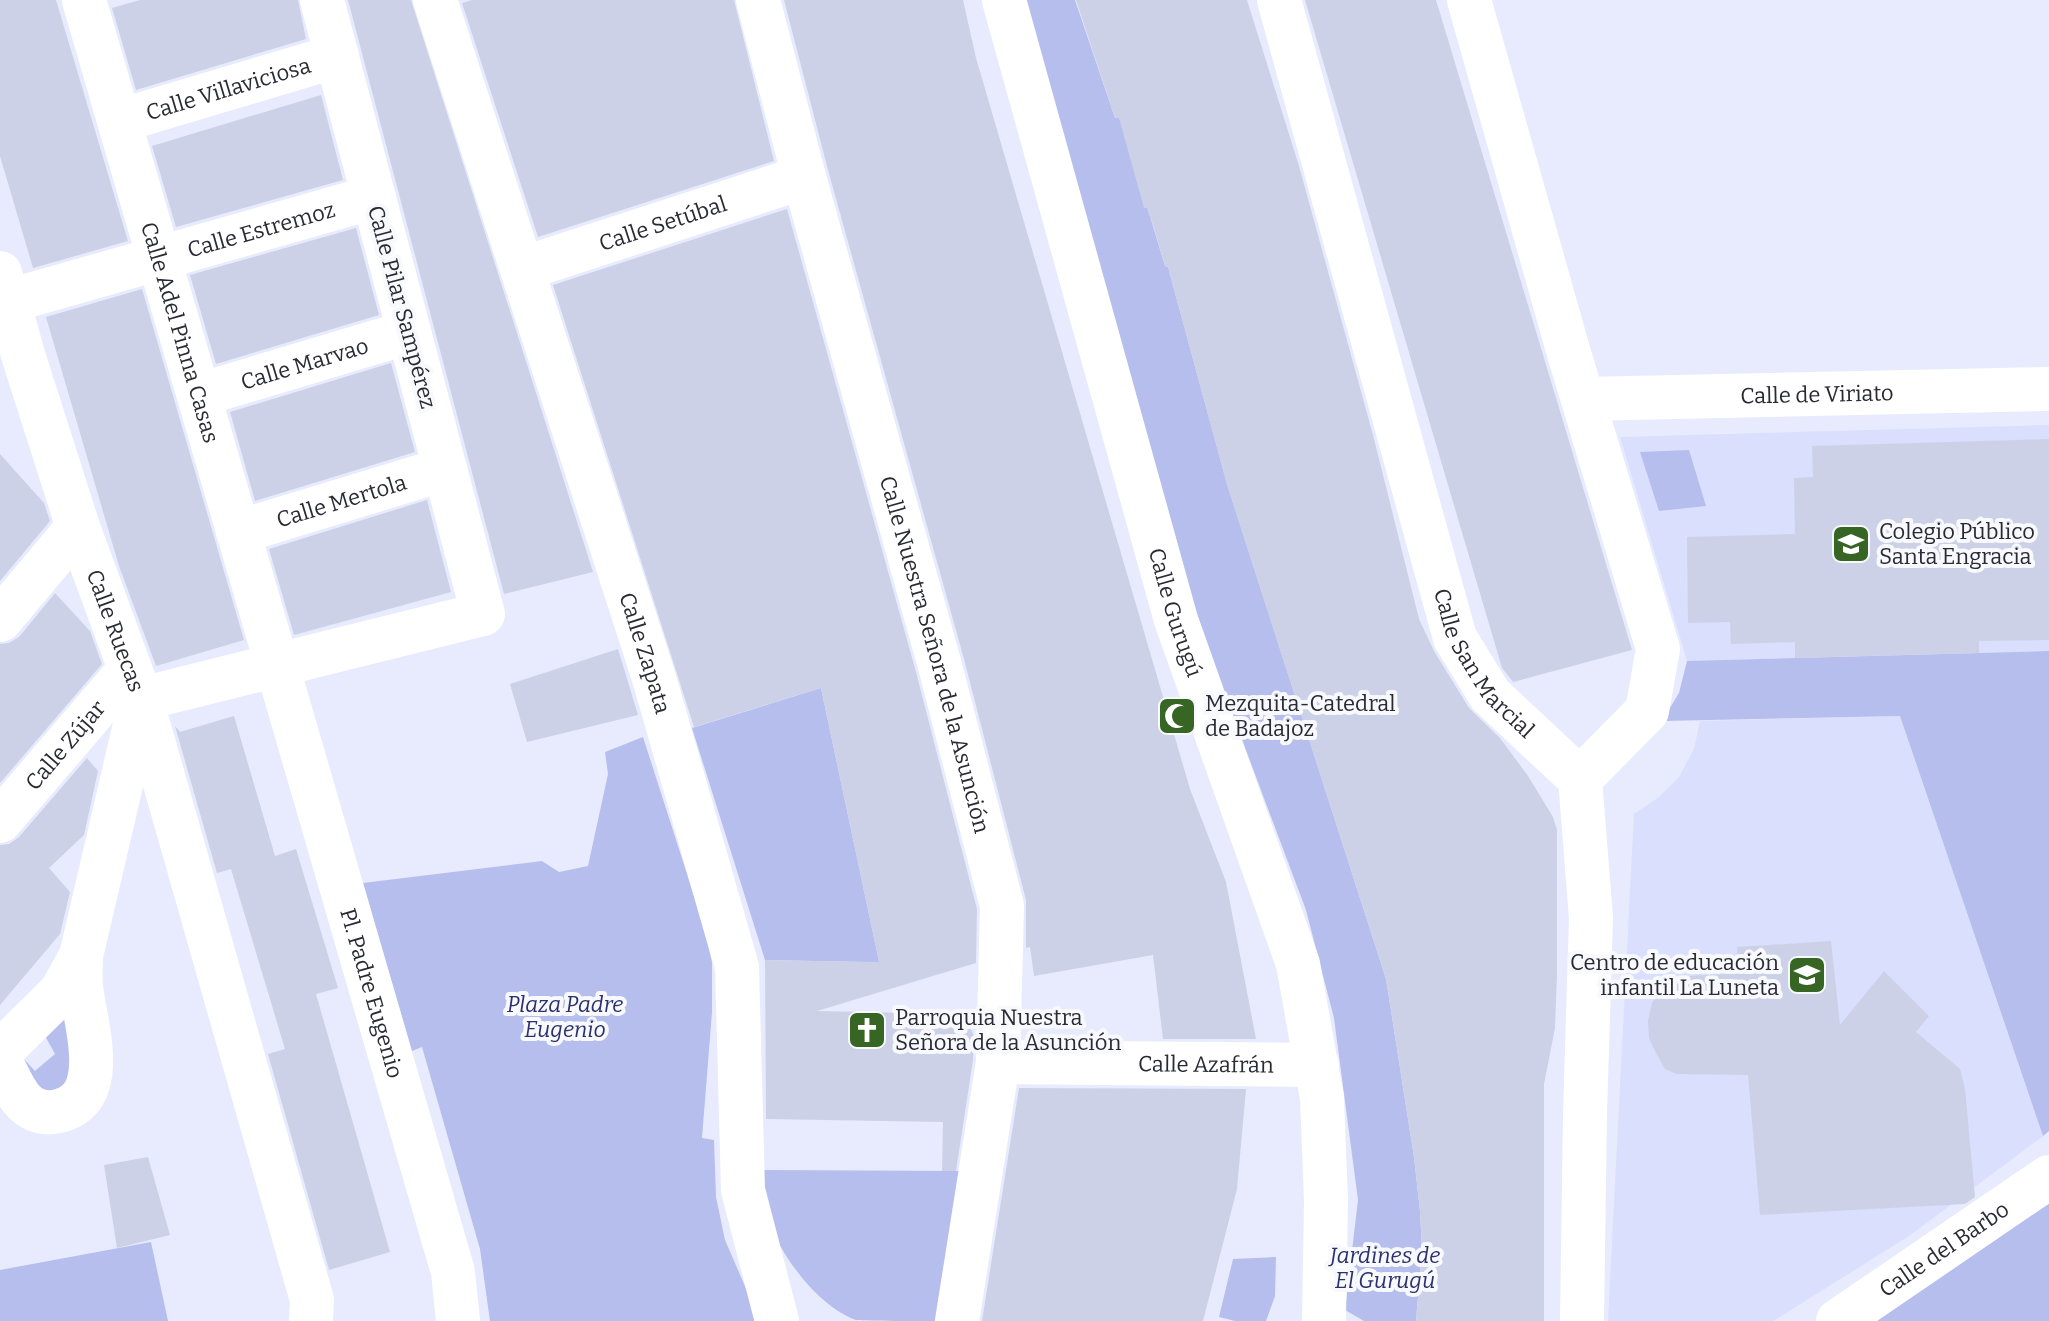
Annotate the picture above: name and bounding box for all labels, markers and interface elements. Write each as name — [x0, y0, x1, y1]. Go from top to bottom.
street label: Calle Villaviciosa — [143, 51, 314, 126]
street label: Calle Setúbal — [595, 190, 730, 257]
street label: Calle Estremoz — [184, 195, 338, 263]
street label: Calle Pilar Sampérez — [362, 202, 442, 412]
street label: Calle Adel Pinna Casas — [136, 219, 225, 446]
street label: Calle Marvao — [237, 332, 371, 395]
street label: Calle de Viriato — [1740, 379, 1894, 409]
street label: Calle Mertola — [273, 468, 410, 533]
street label: Calle Nuestra Señora de la Asunción — [874, 473, 996, 836]
place label: Colegio Público Santa Engracia — [1879, 518, 2035, 570]
school or university icon: Colegio Público Santa Engracia — [1830, 523, 1872, 565]
street label: Calle Gurugú — [1143, 545, 1209, 681]
street label: Calle Ruecas — [81, 566, 151, 695]
street label: Calle San Marcial — [1428, 585, 1540, 743]
street label: Calle Zapata — [614, 589, 677, 717]
place label: Mezquita-Catedral de Badajoz — [1205, 690, 1396, 742]
street label: Calle Zújar — [19, 694, 111, 795]
mosque icon: Mezquita-Catedral de Badajoz — [1156, 695, 1198, 737]
street label: Pl. Padre Eugenio — [335, 905, 410, 1081]
place label: Centro de educación infantil La Luneta — [1570, 949, 1779, 1001]
school or university icon: Centro de educación infantil La Luneta — [1786, 954, 1828, 996]
park label: Plaza Padre Eugenio — [507, 991, 623, 1043]
place label: Parroquia Nuestra Señora de la Asunción — [895, 1004, 1121, 1056]
church icon: Parroquia Nuestra Señora de la Asunción — [846, 1009, 888, 1051]
street label: Calle Azafrán — [1138, 1050, 1274, 1078]
street label: Calle del Barbo — [1874, 1195, 2014, 1303]
park label: Jardines de El Gurugú — [1328, 1242, 1440, 1294]

